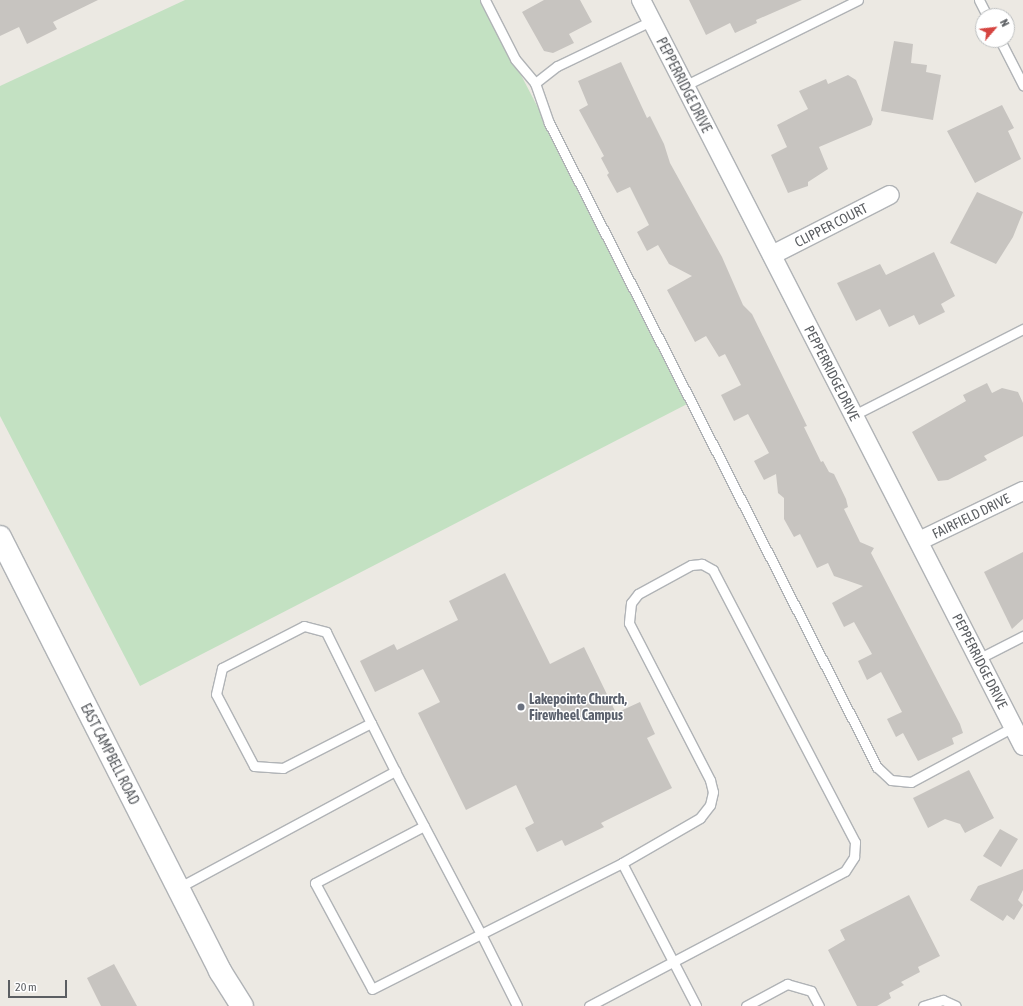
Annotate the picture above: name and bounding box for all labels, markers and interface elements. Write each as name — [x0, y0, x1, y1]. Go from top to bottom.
north arrow — [975, 8, 1015, 48]
text: N — [998, 17, 1012, 29]
street label: PEPPERRIDGE DRIVE — [653, 35, 715, 135]
street label: CLIPPER COURT — [792, 199, 870, 251]
street label: PEPPERRIDGE DRIVE — [801, 323, 863, 423]
street label: FAIRFIELD DRIVE — [929, 490, 1013, 542]
street label: PEPPERRIDGE DRIVE — [949, 611, 1011, 711]
place label: Lakepointe Church, Firewheel Campus — [529, 691, 627, 724]
street label: EAST CAMPBELL ROAD — [77, 701, 143, 807]
marker: Lakepointe Church, Firewheel Campus — [516, 702, 526, 712]
scale bar — [10, 972, 69, 998]
text: 20 m — [15, 980, 37, 994]

